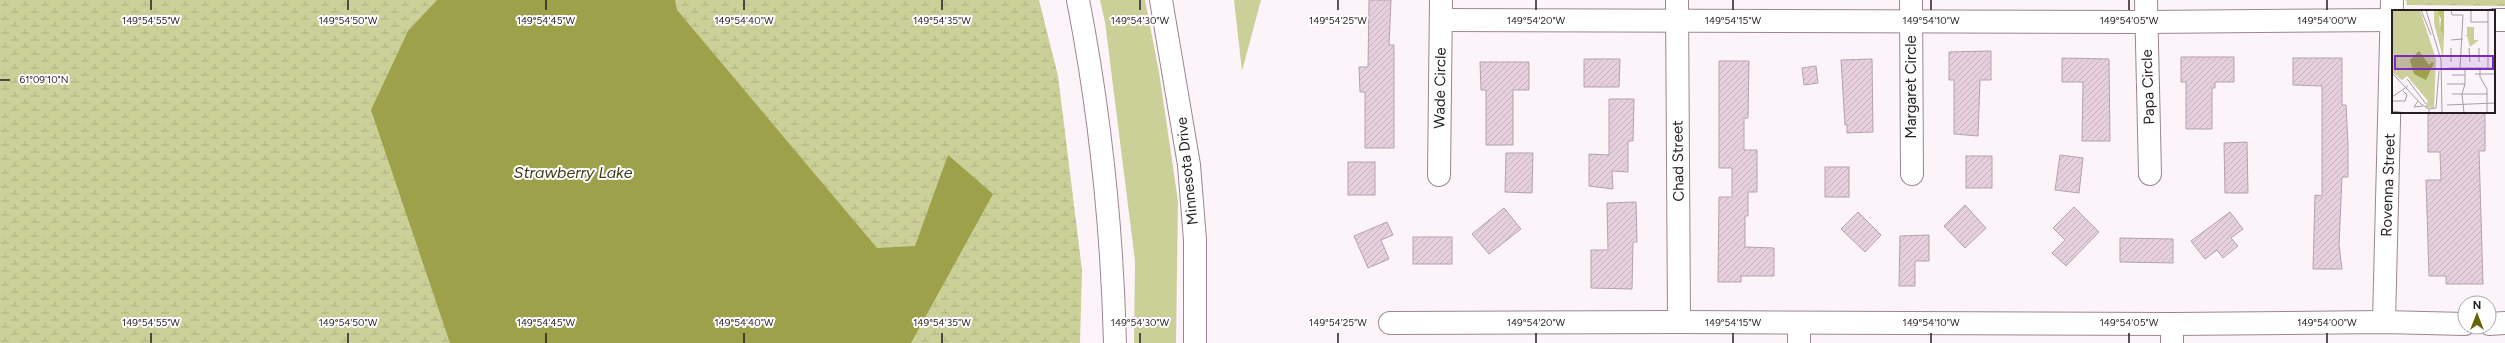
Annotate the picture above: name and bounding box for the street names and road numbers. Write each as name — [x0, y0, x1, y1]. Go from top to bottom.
street label: Margaret Circle — [1902, 35, 1920, 139]
street label: Wade Circle — [1430, 47, 1450, 129]
street label: Papa Circle — [2138, 49, 2158, 125]
street label: Minnesota Drive — [1172, 116, 1202, 226]
street label: Chad Street — [1668, 120, 1688, 202]
street label: Rovenna Street — [2377, 132, 2399, 237]

